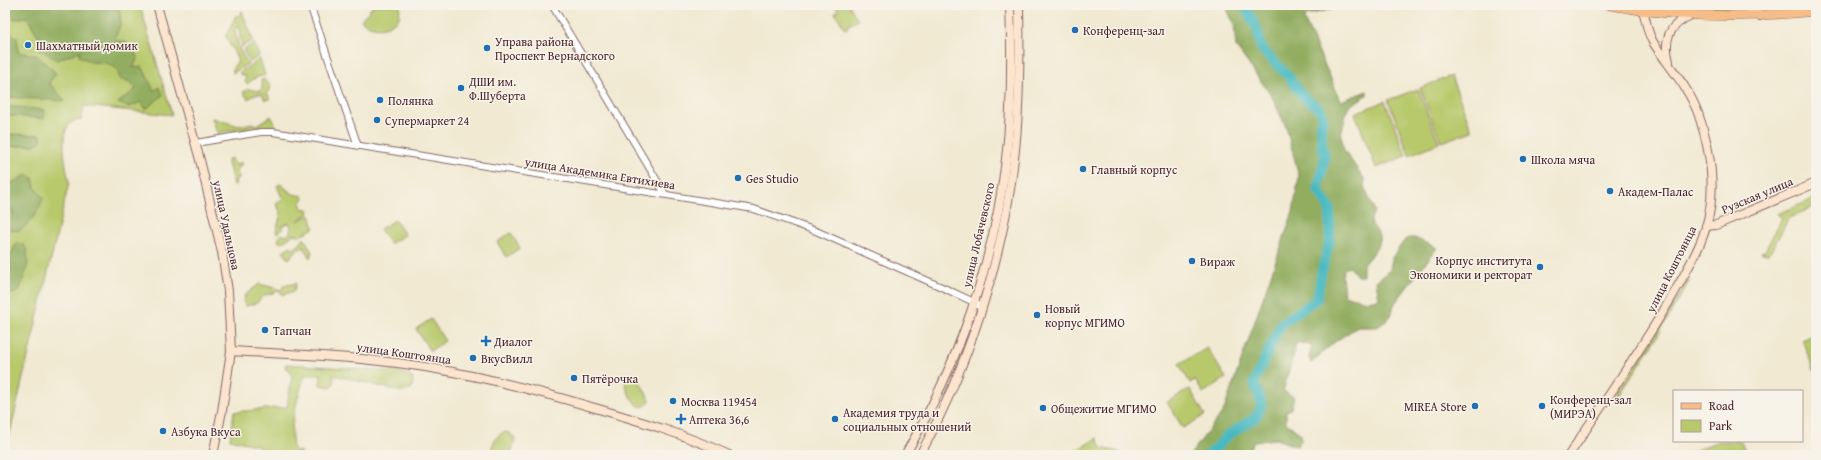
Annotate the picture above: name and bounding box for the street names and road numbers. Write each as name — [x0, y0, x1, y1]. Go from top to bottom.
street label: улица Академика Евтихиева — [523, 153, 677, 193]
street label: Рузская улица — [1719, 172, 1796, 218]
street label: улица Удальцова — [209, 178, 245, 272]
street label: улица Лобачевского — [957, 181, 998, 290]
street label: улица Коштоянца — [1641, 223, 1700, 316]
street label: улица Коштоянца — [355, 338, 453, 368]

